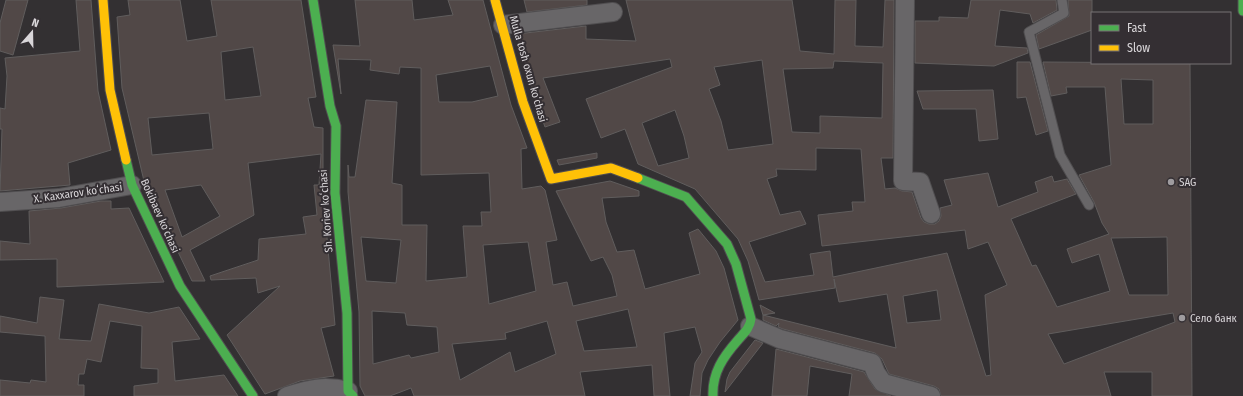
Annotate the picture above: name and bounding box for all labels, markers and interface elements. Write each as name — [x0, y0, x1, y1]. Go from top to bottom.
north arrow — [12, 12, 52, 52]
legend — [1091, 12, 1231, 64]
street label: Mulla tosh oxun koʻchasi — [507, 14, 550, 124]
text: N — [30, 16, 41, 30]
text: Fast — [1127, 21, 1146, 35]
text: Slow — [1127, 41, 1150, 55]
street label: Sh. Koriev koʻchasi — [317, 169, 335, 253]
place label: SAG — [1179, 176, 1196, 189]
street label: Bokibaev koʻchasi — [138, 177, 182, 255]
marker: SAG — [1166, 177, 1176, 187]
street label: X. Kaxxarov koʻchasi — [33, 180, 123, 206]
place label: Село банк — [1190, 312, 1238, 325]
marker: Село банк — [1177, 313, 1187, 323]

